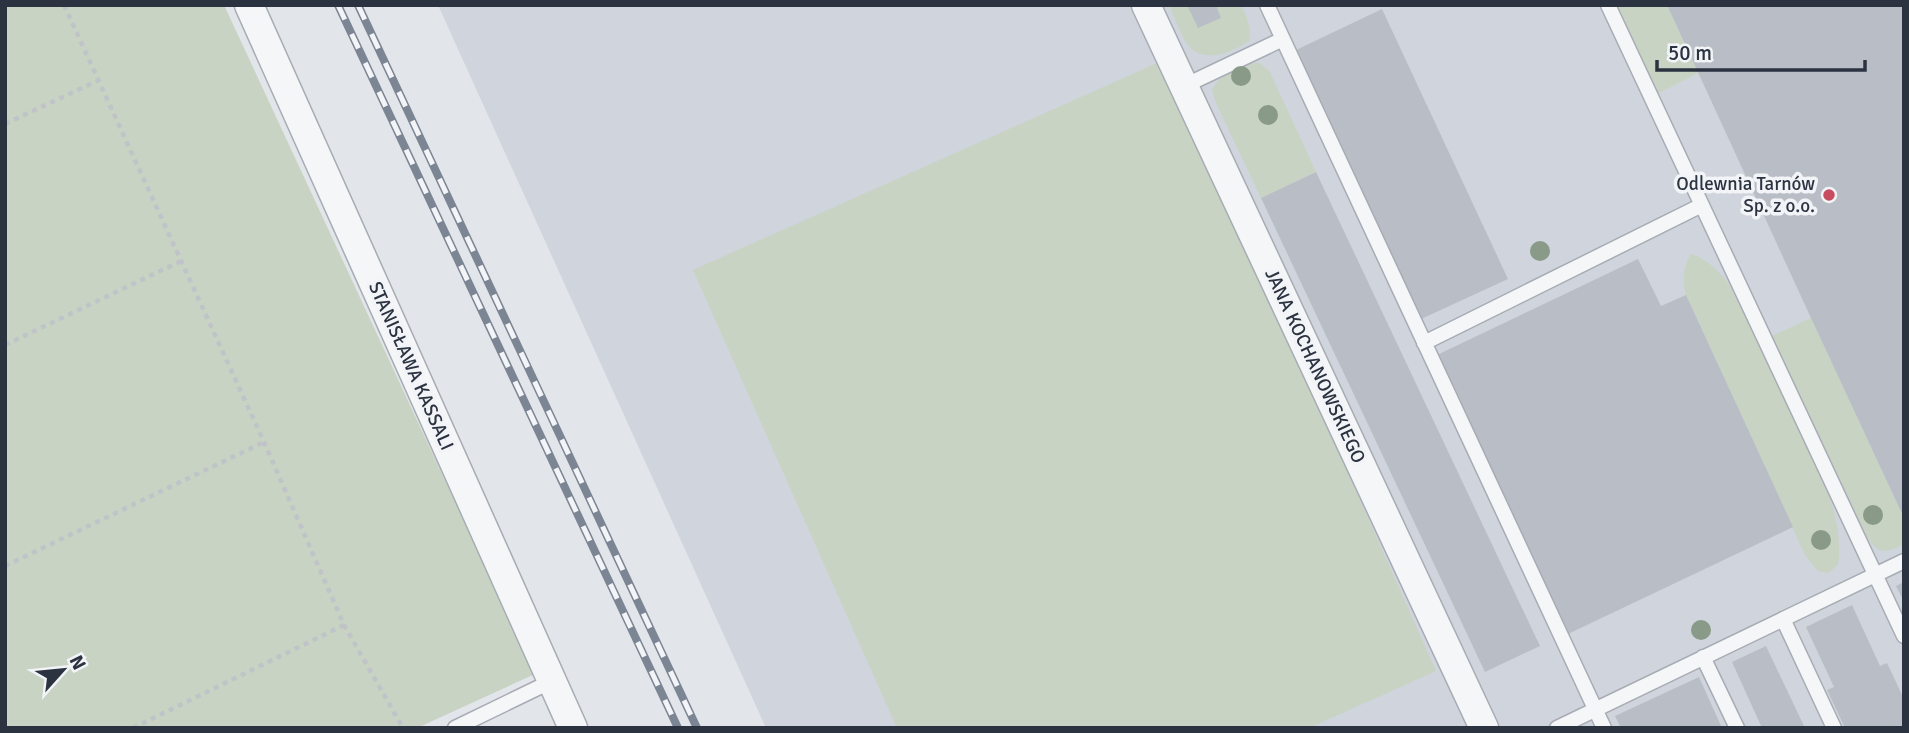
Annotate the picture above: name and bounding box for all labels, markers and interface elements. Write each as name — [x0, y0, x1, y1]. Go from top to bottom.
scale bar — [1657, 28, 1865, 72]
text: 50 m — [1668, 40, 1712, 66]
place label: Odlewnia Tarnów Sp. z o.o. — [1676, 172, 1815, 218]
marker: Odlewnia Tarnów Sp. z o.o. — [1821, 187, 1837, 203]
street label: JANA KOCHANOWSKIEGO — [1259, 265, 1371, 467]
street label: STANISŁAWA KASSALI — [363, 278, 459, 454]
north arrow — [28, 635, 98, 705]
text: N — [64, 651, 91, 674]

